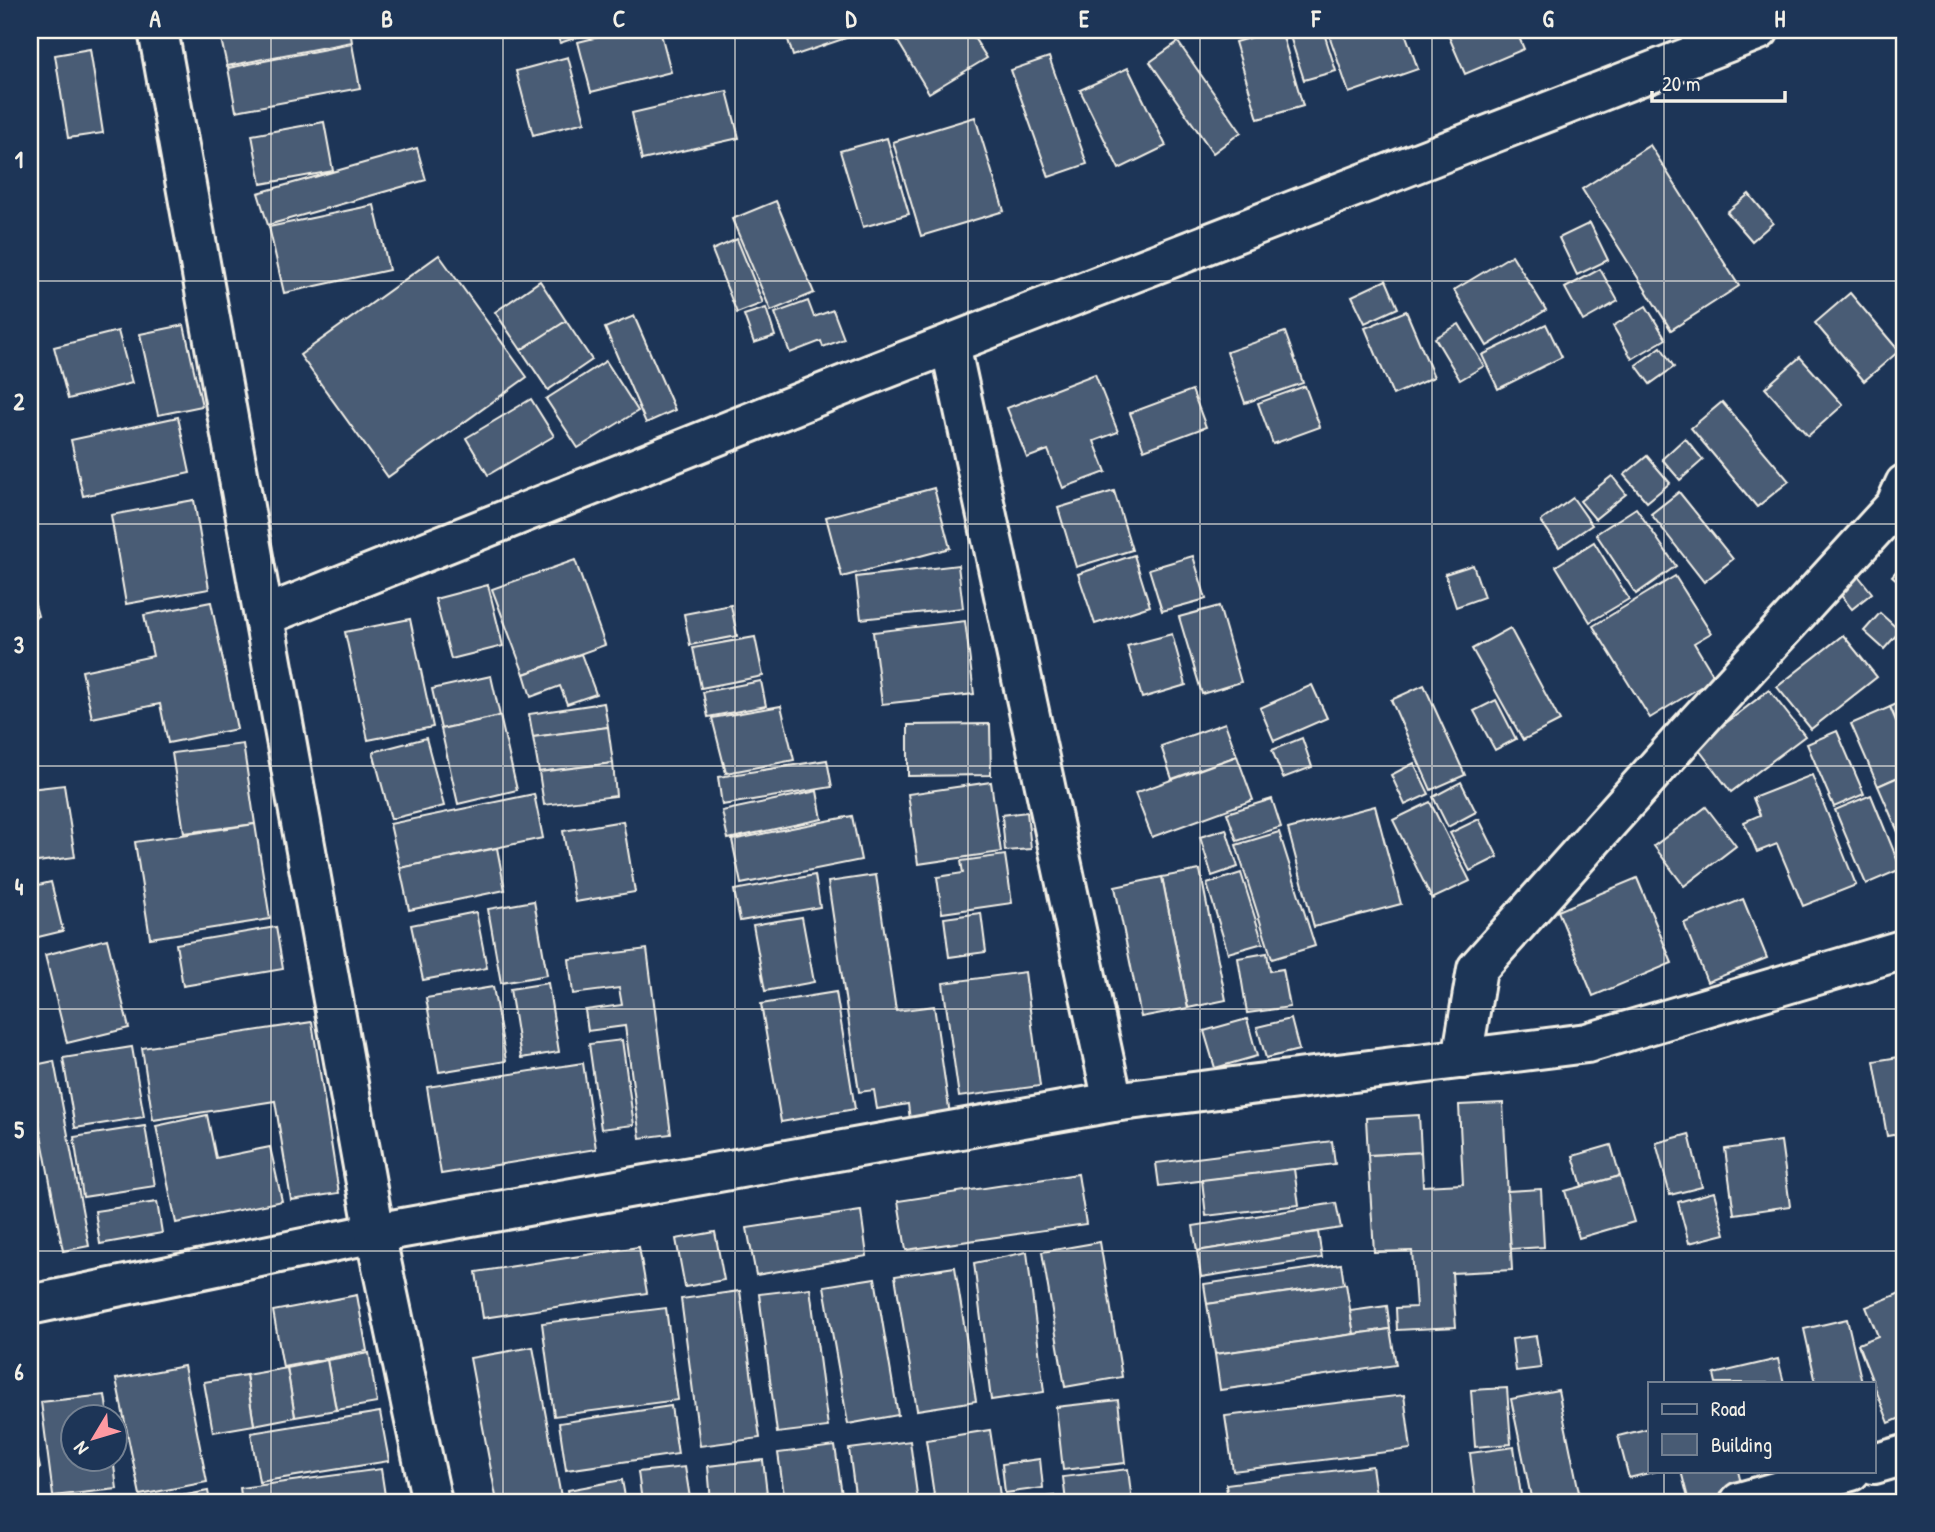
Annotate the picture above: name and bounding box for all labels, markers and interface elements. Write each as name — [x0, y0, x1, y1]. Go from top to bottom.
text: A — [149, 3, 161, 34]
text: B — [381, 3, 393, 34]
text: C — [613, 3, 625, 34]
text: D — [846, 3, 858, 34]
text: E — [1079, 3, 1090, 34]
text: F — [1311, 3, 1322, 34]
text: G — [1542, 3, 1554, 34]
text: H — [1775, 3, 1786, 34]
scale bar — [1652, 60, 1784, 104]
text: 20 m — [1662, 69, 1700, 98]
text: 1 — [15, 144, 23, 175]
text: 2 — [14, 386, 25, 417]
text: 3 — [14, 629, 24, 660]
text: 4 — [15, 871, 24, 902]
text: 5 — [14, 1114, 24, 1145]
text: 6 — [14, 1356, 24, 1387]
legend — [1648, 1382, 1876, 1472]
text: Road — [1711, 1394, 1745, 1423]
north arrow — [60, 1402, 130, 1472]
text: Building — [1711, 1430, 1772, 1459]
text: N — [67, 1436, 94, 1460]

